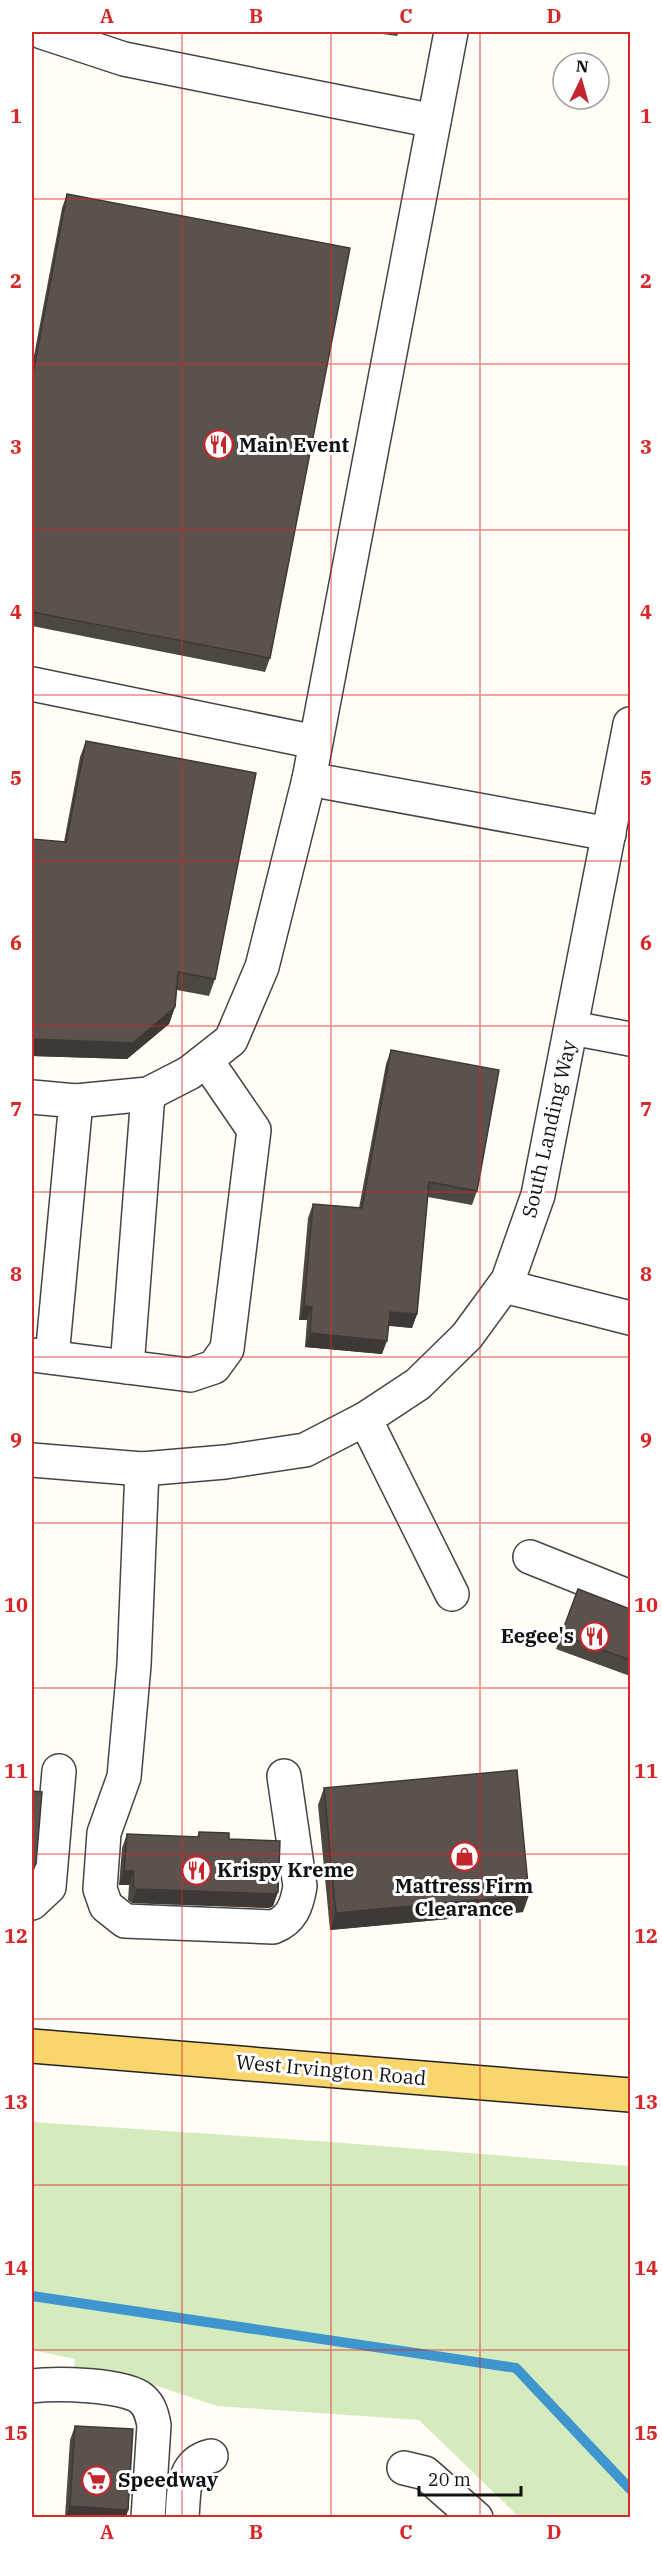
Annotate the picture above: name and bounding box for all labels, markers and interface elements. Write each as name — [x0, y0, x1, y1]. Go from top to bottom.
text: A — [100, 2, 114, 29]
text: B — [249, 2, 263, 29]
text: C — [399, 2, 413, 29]
text: D — [546, 2, 562, 29]
north arrow — [551, 51, 611, 111]
text: N — [575, 56, 589, 77]
text: 1 — [10, 102, 22, 129]
text: 1 — [640, 102, 652, 129]
text: 2 — [10, 267, 22, 294]
text: 2 — [640, 267, 652, 294]
restaurant icon: Main Event — [202, 429, 234, 461]
place label: Main Event — [239, 431, 350, 458]
text: 3 — [10, 433, 22, 460]
text: 3 — [640, 433, 652, 460]
text: 4 — [10, 598, 22, 625]
text: 4 — [640, 598, 652, 625]
text: 5 — [10, 764, 22, 791]
text: 5 — [640, 764, 652, 791]
text: 6 — [10, 929, 22, 956]
text: 6 — [640, 929, 652, 956]
street label: South Landing Way — [515, 1037, 582, 1220]
text: 7 — [10, 1095, 22, 1122]
text: 7 — [640, 1095, 652, 1122]
text: 8 — [10, 1260, 22, 1287]
text: 8 — [640, 1260, 652, 1287]
text: 9 — [10, 1426, 22, 1453]
text: 9 — [640, 1426, 652, 1453]
text: 10 — [4, 1591, 28, 1618]
text: 10 — [634, 1591, 658, 1618]
restaurant icon: Eegee's — [579, 1620, 611, 1652]
place label: Eegee's — [501, 1622, 574, 1649]
text: 11 — [4, 1757, 28, 1784]
text: 11 — [634, 1757, 658, 1784]
shop icon: Mattress Firm Clearance — [448, 1840, 480, 1872]
restaurant icon: Krispy Kreme — [180, 1854, 212, 1886]
place label: Krispy Kreme — [217, 1856, 354, 1883]
place label: Mattress Firm Clearance — [395, 1872, 533, 1922]
text: 12 — [4, 1922, 28, 1949]
text: 12 — [634, 1922, 658, 1949]
street label: West Irvington Road — [235, 2048, 427, 2091]
text: 13 — [4, 2088, 28, 2115]
text: 13 — [634, 2088, 658, 2115]
text: 14 — [4, 2254, 28, 2281]
text: 14 — [634, 2254, 658, 2281]
text: 15 — [4, 2419, 28, 2446]
text: 15 — [634, 2419, 658, 2446]
scale bar — [419, 2459, 521, 2497]
supermarket icon: Speedway — [81, 2464, 113, 2496]
place label: Speedway — [118, 2466, 219, 2493]
text: 20 m — [428, 2468, 471, 2491]
text: A — [100, 2518, 114, 2545]
text: B — [249, 2518, 263, 2545]
text: C — [399, 2518, 413, 2545]
text: D — [546, 2518, 562, 2545]

